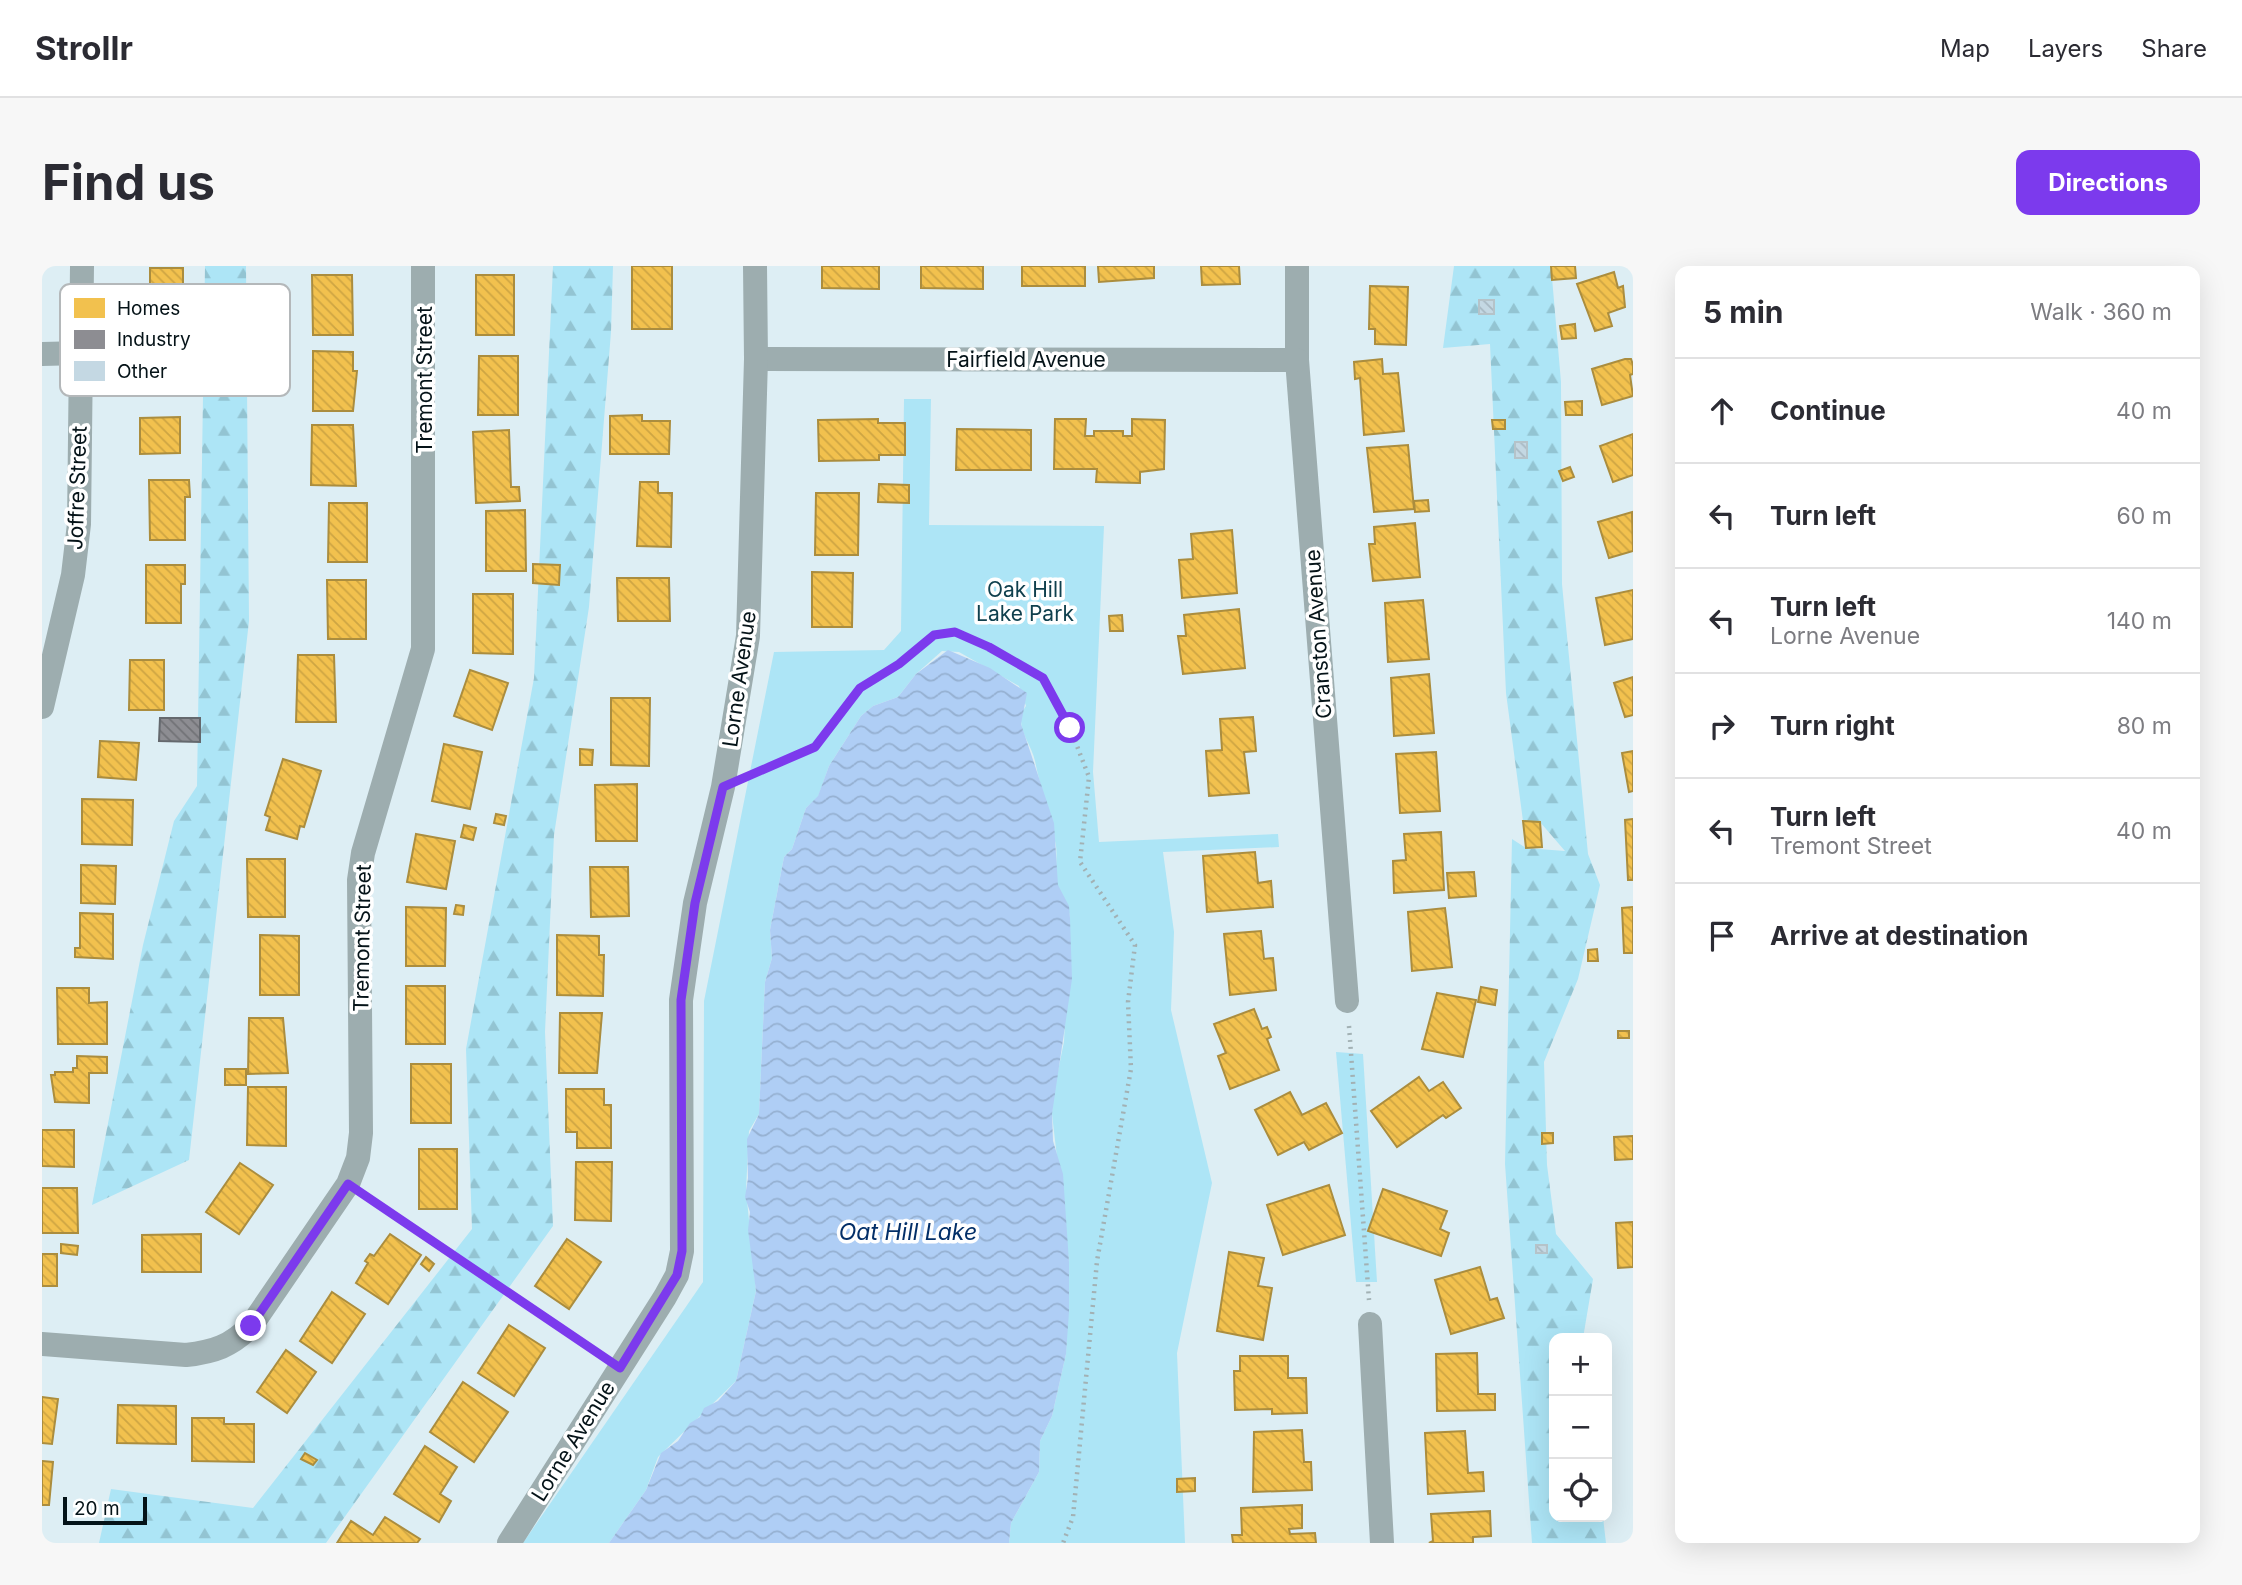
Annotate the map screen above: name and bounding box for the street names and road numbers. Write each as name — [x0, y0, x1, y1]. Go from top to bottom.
street label: Tremont Street — [412, 306, 437, 454]
street label: Fairfield Avenue — [946, 347, 1106, 372]
street label: Joffre Street — [62, 425, 92, 551]
street label: Cranston Avenue — [1300, 548, 1336, 720]
street label: Lorne Avenue — [717, 609, 761, 749]
street label: Tremont Street — [348, 864, 376, 1012]
street label: Lorne Avenue — [526, 1376, 620, 1506]

